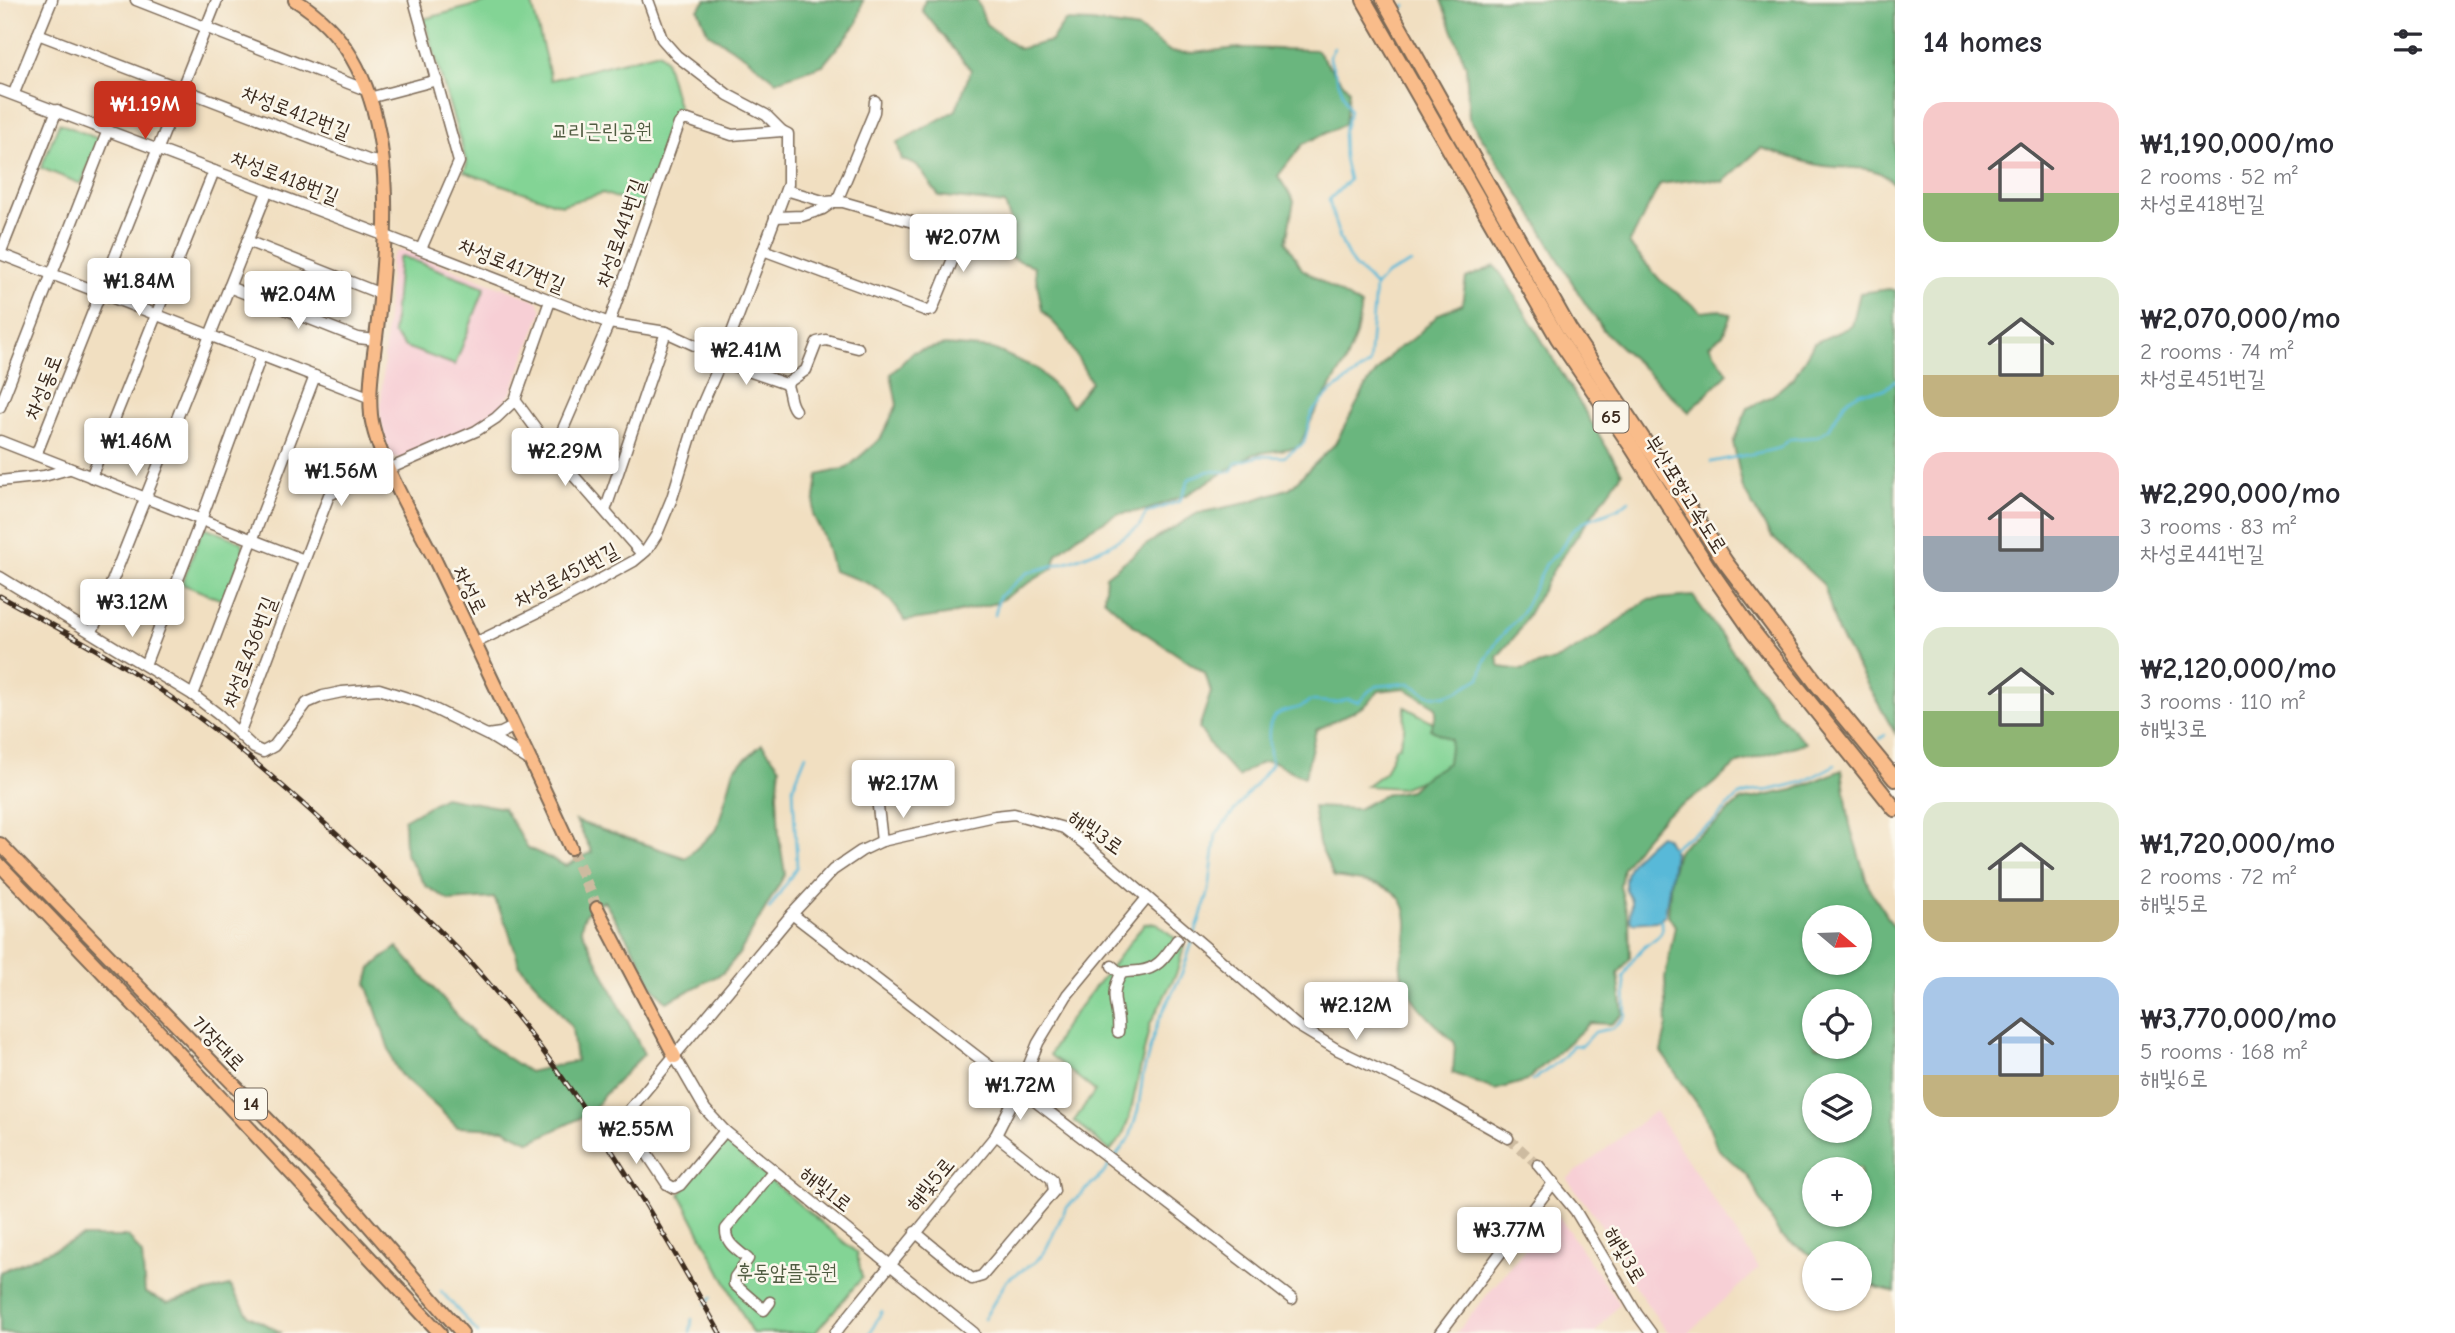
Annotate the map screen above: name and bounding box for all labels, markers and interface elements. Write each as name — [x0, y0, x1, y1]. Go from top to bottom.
icon: filters — [2389, 23, 2427, 61]
text: 14 homes — [1923, 25, 2042, 60]
street label: 차성로412번길 — [239, 80, 354, 144]
pin: ₩1.19M — [88, 82, 202, 141]
text: ₩1.19M — [110, 90, 180, 117]
park label: 교리근린공원 — [551, 119, 653, 143]
text: ₩1,190,000/mo — [2140, 126, 2334, 161]
icon: home — [1979, 130, 2063, 214]
street label: 차성로418번길 — [228, 145, 343, 209]
text: 2 rooms · 52 m² — [2140, 163, 2298, 190]
street label: 차성로441번길 — [590, 176, 650, 290]
text: 차성로418번길 — [2140, 190, 2265, 217]
pin: ₩2.07M — [906, 215, 1020, 274]
text: ₩2.07M — [926, 223, 1000, 250]
street label: 차성로417번길 — [455, 233, 569, 297]
pin: ₩1.84M — [82, 258, 196, 318]
text: ₩1.84M — [103, 267, 175, 294]
pin: ₩2.04M — [241, 272, 355, 331]
text: ₩2.04M — [260, 280, 336, 307]
text: ₩2,070,000/mo — [2140, 301, 2341, 336]
icon: home — [1979, 305, 2063, 389]
pin: ₩2.41M — [689, 328, 803, 387]
text: ₩2.41M — [710, 336, 782, 363]
text: 2 rooms · 74 m² — [2140, 338, 2293, 365]
street label: 차성동로 — [19, 351, 67, 423]
text: 차성로451번길 — [2140, 365, 2265, 392]
road number: 65 — [1594, 402, 1628, 432]
pin: ₩1.46M — [79, 419, 193, 478]
text: ₩1.46M — [100, 427, 172, 454]
pin: ₩2.29M — [508, 428, 622, 488]
street label: 부산포항고속도로 — [1640, 430, 1732, 558]
text: ₩2.29M — [528, 437, 602, 464]
pin: ₩1.56M — [284, 448, 398, 508]
text: ₩1.56M — [304, 457, 378, 484]
text: ₩2,290,000/mo — [2140, 476, 2341, 511]
icon: home — [1979, 480, 2063, 564]
text: 3 rooms · 83 m² — [2140, 513, 2296, 540]
street label: 차성로451번길 — [510, 538, 622, 612]
text: 차성로441번길 — [2140, 540, 2264, 567]
street label: 차성로 — [448, 562, 492, 618]
pin: ₩3.12M — [75, 580, 189, 639]
text: ₩3.12M — [96, 588, 168, 615]
street label: 차성로436번길 — [217, 593, 281, 711]
text: ₩2,120,000/mo — [2140, 651, 2337, 686]
icon: home — [1979, 655, 2063, 739]
text: 3 rooms · 110 m² — [2140, 688, 2305, 715]
text: 해빛3로 — [2140, 715, 2207, 742]
pin: ₩2.17M — [846, 760, 960, 820]
text: ₩2.17M — [868, 769, 938, 796]
street label: 해빛3로 — [1064, 805, 1128, 859]
text: ₩1,720,000/mo — [2140, 826, 2335, 861]
icon: home — [1979, 830, 2063, 914]
text: 2 rooms · 72 m² — [2140, 863, 2296, 890]
text: 해빛5로 — [2140, 890, 2208, 917]
north arrow — [1802, 905, 1872, 975]
map controls — [1802, 905, 1872, 1311]
pin: ₩2.12M — [1299, 982, 1413, 1042]
button: locate — [1802, 989, 1872, 1059]
text: ₩2.12M — [1320, 991, 1392, 1018]
text: ₩3,770,000/mo — [2140, 1001, 2337, 1036]
icon: home — [1979, 1005, 2063, 1089]
street label: 기장대로 — [186, 1010, 250, 1076]
text: 5 rooms · 168 m² — [2140, 1038, 2307, 1065]
pin: ₩1.72M — [963, 1062, 1077, 1122]
text: 해빛6로 — [2140, 1065, 2208, 1092]
text: ₩1.72M — [985, 1071, 1055, 1098]
button: layers — [1802, 1073, 1872, 1143]
road number: 14 — [235, 1088, 267, 1120]
pin: ₩2.55M — [579, 1106, 693, 1166]
text: ₩2.55M — [598, 1115, 674, 1142]
street label: 해빛5로 — [901, 1153, 959, 1215]
button: + — [1802, 1157, 1872, 1227]
street label: 해빛1로 — [795, 1161, 857, 1217]
pin: ₩3.77M — [1452, 1208, 1566, 1267]
text: ₩3.77M — [1473, 1216, 1545, 1243]
street label: 해빛3로 — [1599, 1222, 1651, 1288]
button: − — [1802, 1241, 1872, 1311]
park label: 후동앞뜰공원 — [736, 1260, 838, 1284]

